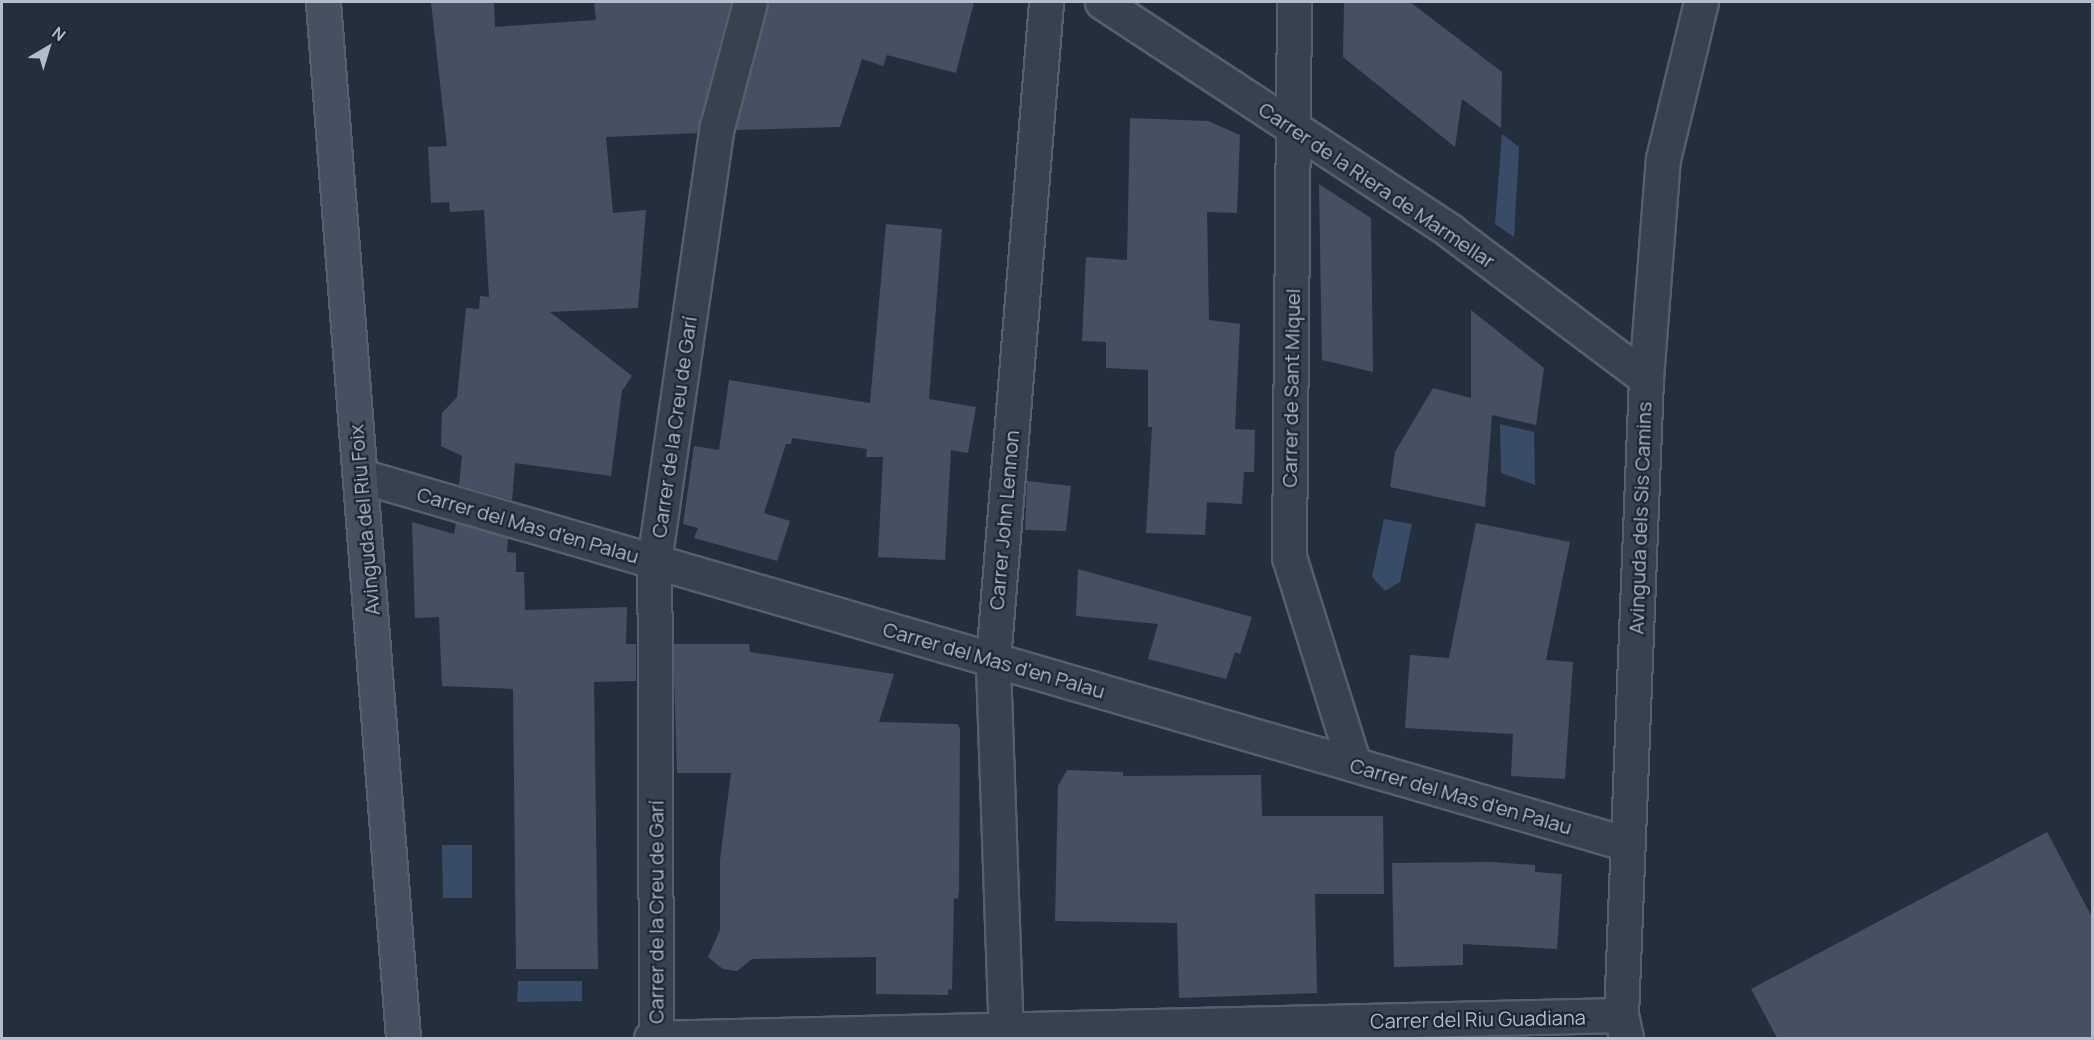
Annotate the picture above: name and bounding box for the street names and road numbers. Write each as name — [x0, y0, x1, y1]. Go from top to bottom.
street label: Carrer de la Riera de Marmellar — [1254, 97, 1500, 273]
street label: Carrer de Sant Miquel — [1277, 288, 1305, 488]
street label: Carrer de la Creu de Garí — [647, 315, 701, 539]
street label: Avinguda dels Sis Camins — [1624, 401, 1656, 635]
street label: Avinguda del Riu Foix — [344, 424, 384, 616]
street label: Carrer John Lennon — [984, 429, 1024, 611]
street label: Carrer del Mas d'en Palau — [414, 482, 642, 568]
street label: Carrer del Mas d'en Palau — [880, 617, 1108, 703]
street label: Carrer del Mas d'en Palau — [1347, 753, 1575, 839]
street label: Carrer de la Creu de Garí — [644, 800, 668, 1024]
street label: Carrer del Riu Guadiana — [1370, 1005, 1586, 1033]

